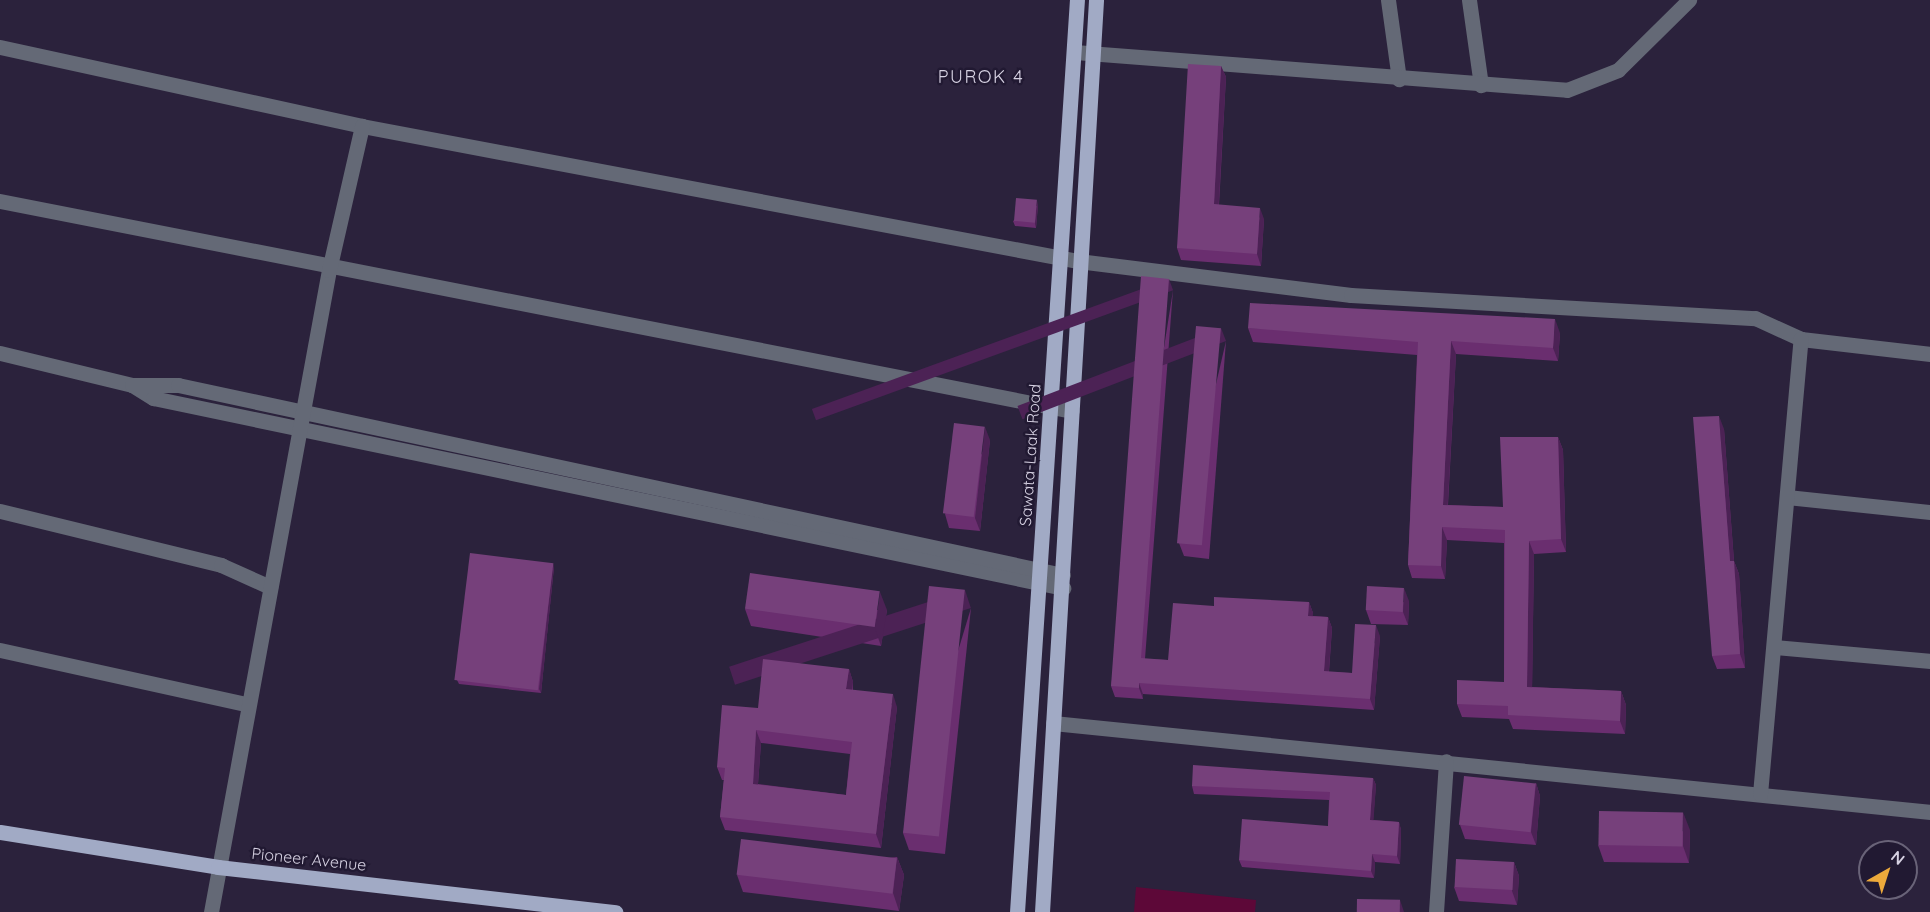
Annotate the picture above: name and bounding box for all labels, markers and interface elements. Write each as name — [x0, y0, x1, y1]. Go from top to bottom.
district label: PUROK 4 — [938, 66, 1024, 88]
street label: Sawata-Laak Road — [1015, 383, 1045, 527]
north arrow — [1858, 840, 1918, 900]
street label: Pioneer Avenue — [251, 843, 367, 875]
text: N — [1887, 846, 1909, 869]

